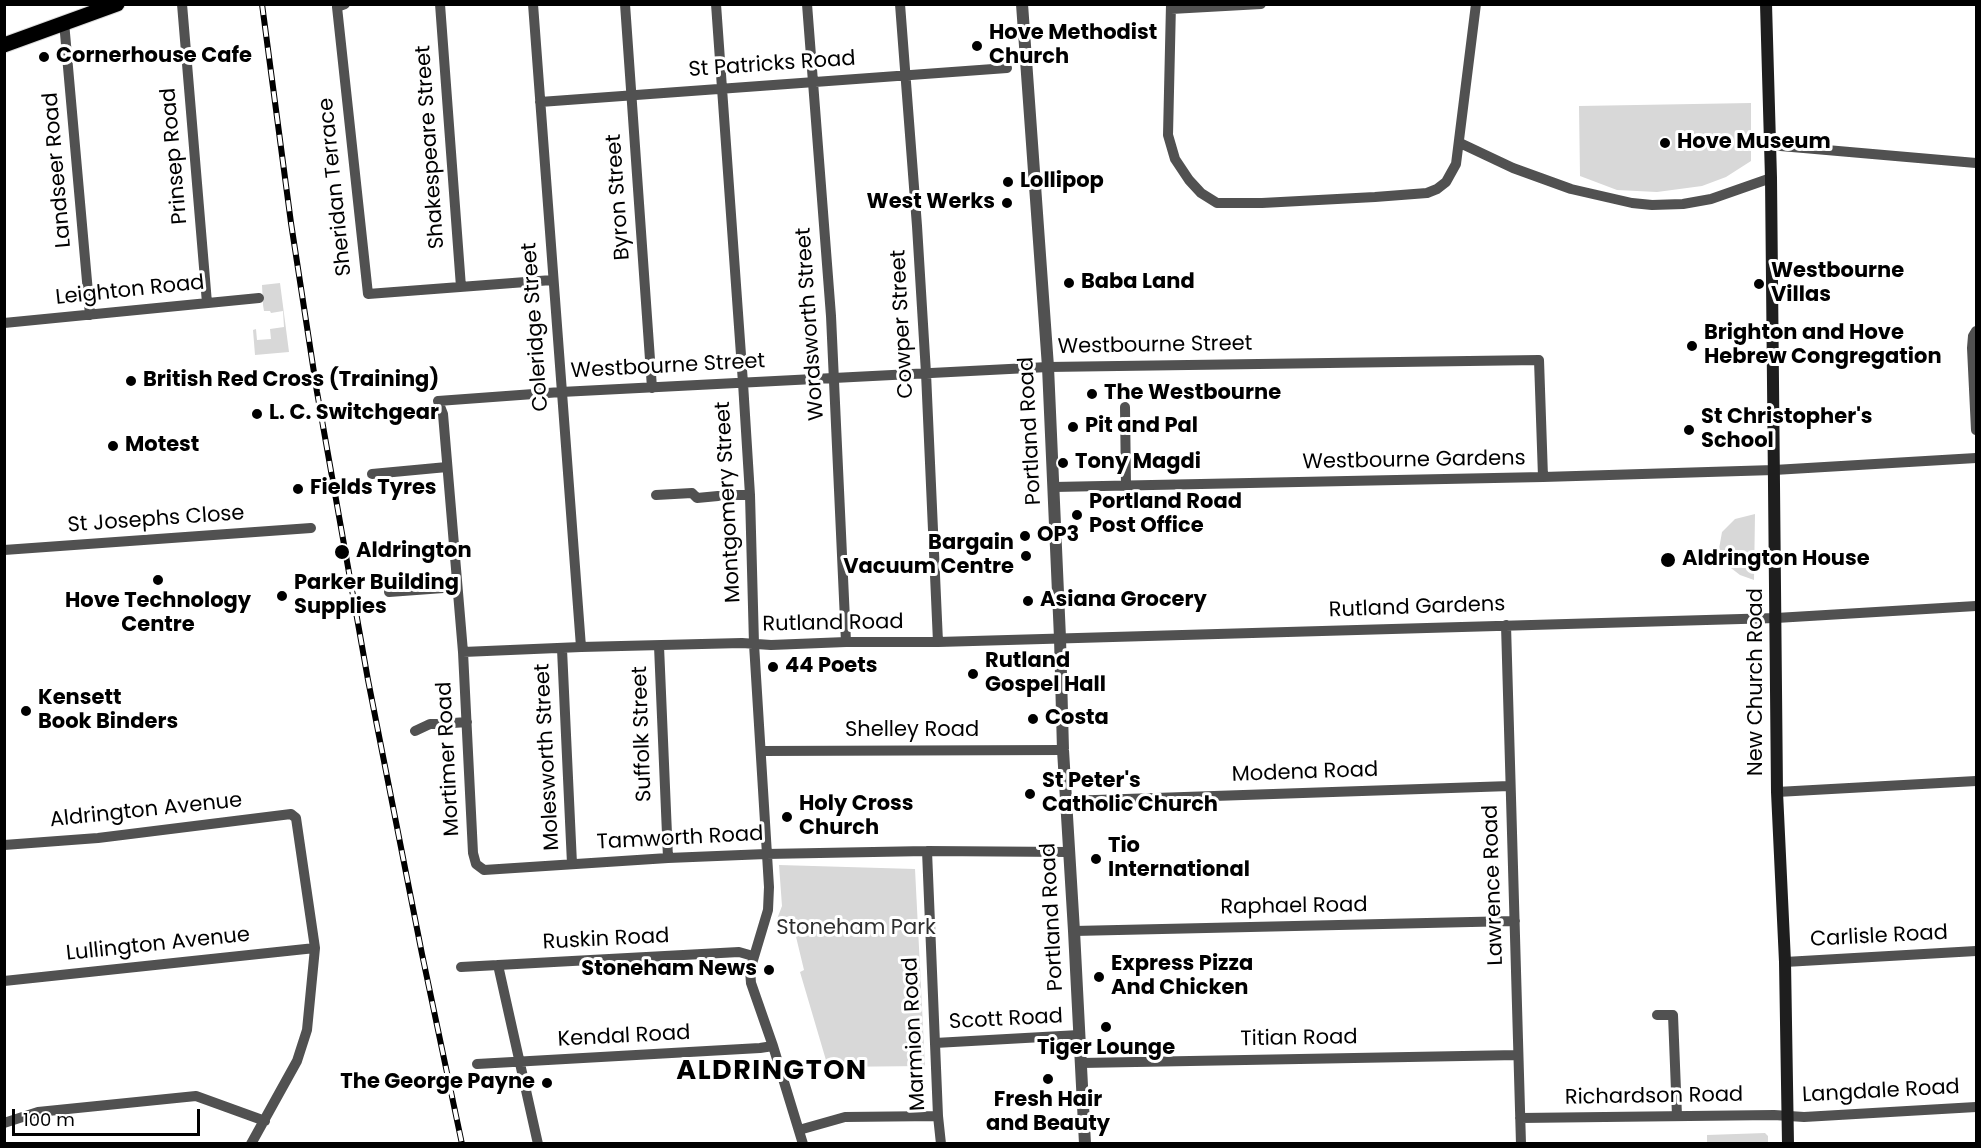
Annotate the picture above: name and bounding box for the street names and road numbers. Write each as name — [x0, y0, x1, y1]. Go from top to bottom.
street label: Shakespeare Street — [411, 44, 451, 250]
street label: St Patricks Road — [688, 47, 856, 83]
street label: Prinsep Road — [156, 87, 194, 225]
street label: Landseer Road — [39, 91, 77, 249]
street label: Sheridan Terrace — [314, 97, 358, 277]
street label: Byron Street — [602, 133, 636, 261]
street label: Wordsworth Street — [792, 227, 830, 421]
street label: Coleridge Street — [518, 242, 554, 412]
street label: Cowper Street — [887, 249, 919, 399]
street label: Leighton Road — [54, 271, 206, 311]
street label: Westbourne Street — [1058, 332, 1252, 360]
street label: Westbourne Street — [570, 349, 766, 385]
street label: Portland Road — [1015, 356, 1047, 506]
street label: Montgomery Street — [711, 401, 747, 603]
street label: Westbourne Gardens — [1302, 446, 1526, 476]
street label: St Josephs Close — [67, 501, 245, 539]
street label: New Church Road — [1744, 588, 1770, 776]
street label: Rutland Gardens — [1328, 592, 1506, 624]
street label: Rutland Road — [762, 610, 904, 638]
street label: Molesworth Street — [531, 663, 565, 851]
street label: Suffolk Street — [628, 666, 658, 802]
street label: Mortimer Road — [432, 681, 466, 837]
street label: Shelley Road — [845, 718, 979, 744]
street label: Modena Road — [1231, 758, 1379, 788]
street label: Aldrington Avenue — [49, 788, 243, 834]
street label: Lawrence Road — [1479, 804, 1509, 966]
street label: Tamworth Road — [596, 822, 764, 856]
street label: Portland Road — [1037, 842, 1069, 992]
street label: Raphael Road — [1220, 893, 1368, 921]
street label: Carlisle Road — [1809, 921, 1949, 953]
street label: Lullington Avenue — [65, 923, 251, 967]
street label: Ruskin Road — [542, 924, 670, 956]
street label: Marmion Road — [898, 956, 932, 1112]
street label: Scott Road — [948, 1004, 1064, 1036]
street label: Kendal Road — [557, 1021, 691, 1053]
street label: Titian Road — [1240, 1025, 1358, 1053]
street label: Langdale Road — [1802, 1075, 1960, 1109]
street label: Richardson Road — [1565, 1083, 1743, 1111]

